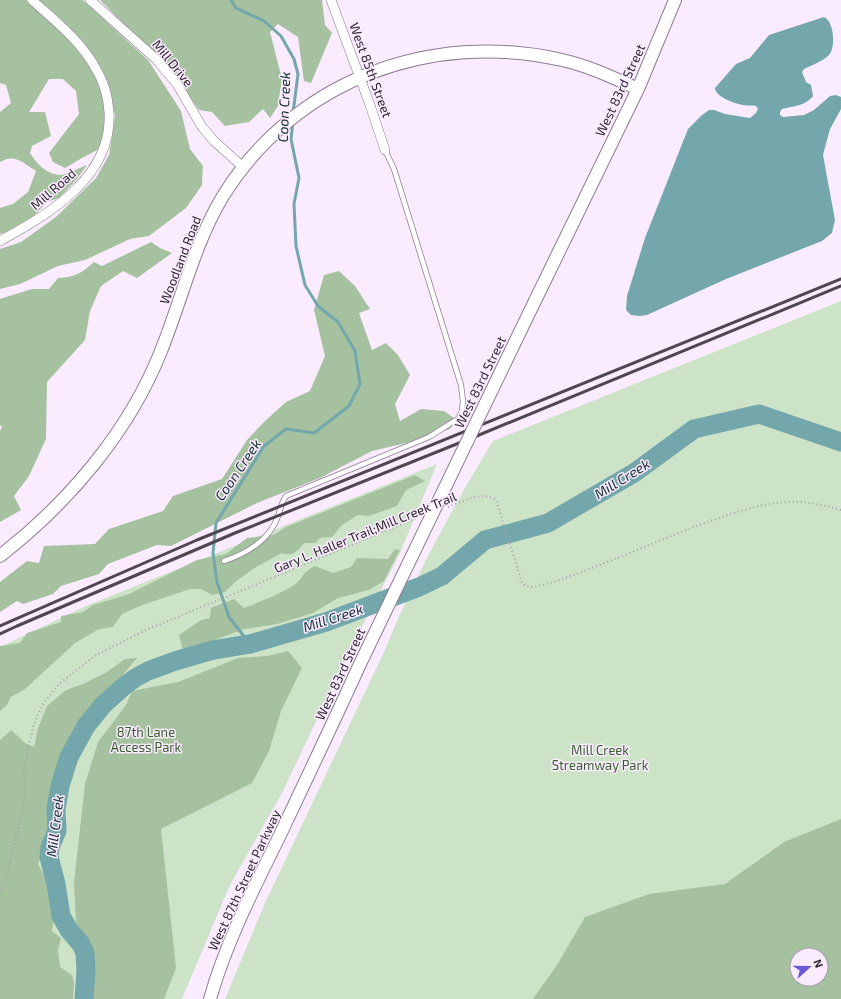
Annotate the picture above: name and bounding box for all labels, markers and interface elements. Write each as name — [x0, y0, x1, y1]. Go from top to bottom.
street label: West 85th Street — [346, 20, 396, 120]
street label: Mill Drive — [149, 36, 197, 90]
street label: West 83rd Street — [592, 41, 648, 139]
water label: Coon Creek — [274, 71, 293, 143]
street label: Mill Road — [27, 165, 79, 213]
street label: Woodland Road — [156, 214, 204, 306]
street label: West 83rd Street — [451, 333, 509, 431]
water label: Coon Creek — [211, 436, 264, 504]
water label: Mill Creek — [591, 455, 653, 502]
street label: Gary L. Haller Trail;Mill Creek Trail — [271, 488, 459, 576]
water label: Mill Creek — [301, 600, 365, 635]
street label: West 83rd Street — [312, 625, 368, 723]
park label: 87th Lane Access Park — [111, 724, 182, 755]
park label: Mill Creek Streamway Park — [552, 742, 649, 773]
water label: Mill Creek — [42, 794, 67, 858]
street label: West 87th Street Parkway — [204, 807, 284, 953]
north arrow — [789, 947, 829, 987]
text: N — [811, 957, 826, 969]

